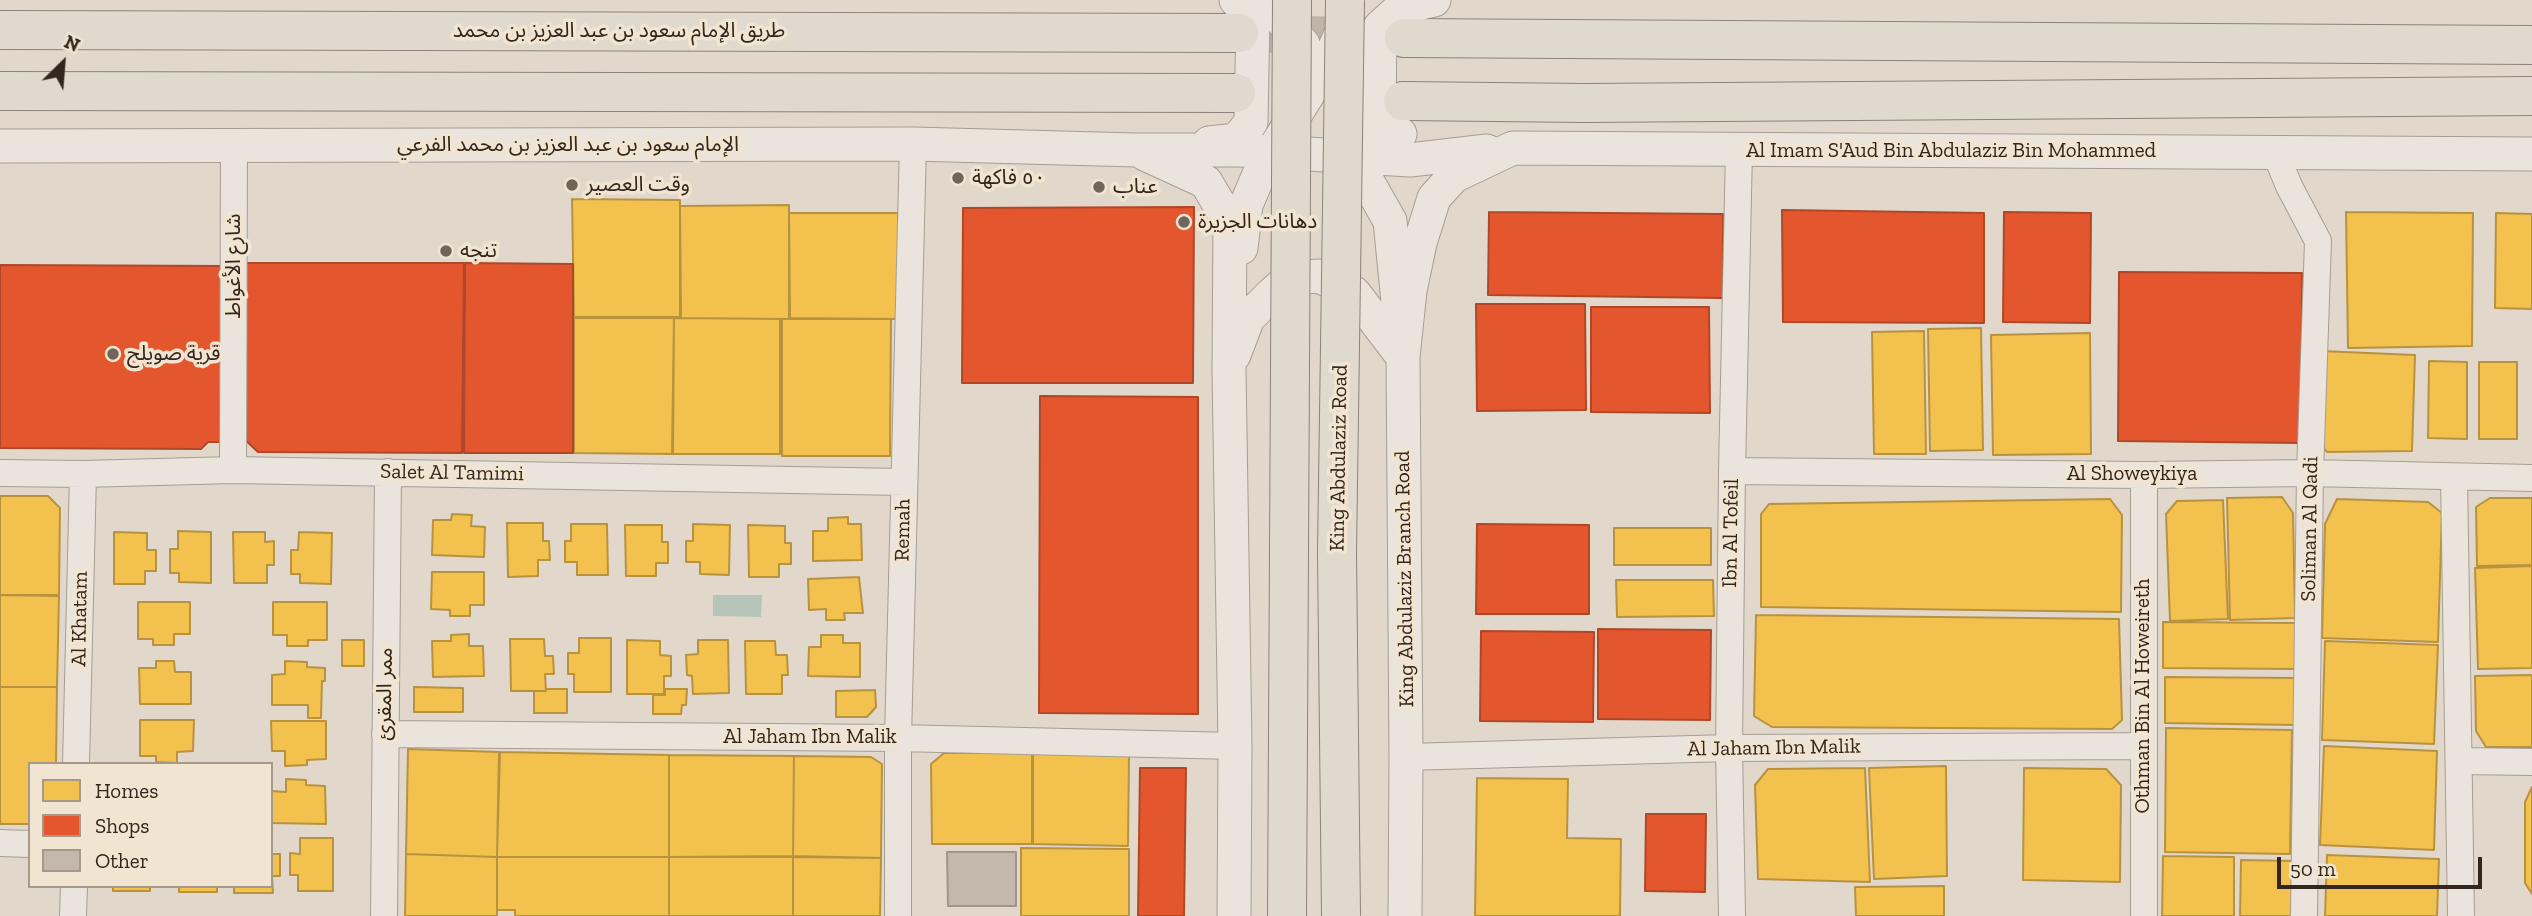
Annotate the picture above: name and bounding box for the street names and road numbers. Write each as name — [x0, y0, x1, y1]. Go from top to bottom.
street label: طريق الإمام سعود بن عبد العزيز بن محمد — [453, 18, 785, 44]
street label: الإمام سعود بن عبد العزيز بن محمد الفرعي — [397, 132, 739, 158]
street label: Al Imam S'Aud Bin Abdulaziz Bin Mohammed — [1746, 138, 2156, 164]
street label: شارع الأغواط — [221, 214, 247, 318]
street label: King Abdulaziz Road — [1325, 364, 1353, 552]
street label: King Abdulaziz Branch Road — [1390, 450, 1420, 708]
street label: Soliman Al Qadi — [2296, 456, 2324, 602]
street label: Salet Al Tamimi — [380, 459, 524, 487]
street label: Al Showeykiya — [2067, 461, 2197, 487]
street label: Ibn Al Tofeil — [1717, 478, 1745, 588]
street label: Remah — [890, 498, 916, 562]
street label: Al Khatam — [67, 571, 93, 667]
street label: Othman Bin Al Howeireth — [2130, 578, 2156, 814]
street label: ممر المقرئ — [372, 647, 398, 741]
street label: Al Jaham Ibn Malik — [723, 724, 897, 750]
street label: Al Jaham Ibn Malik — [1687, 734, 1861, 762]

